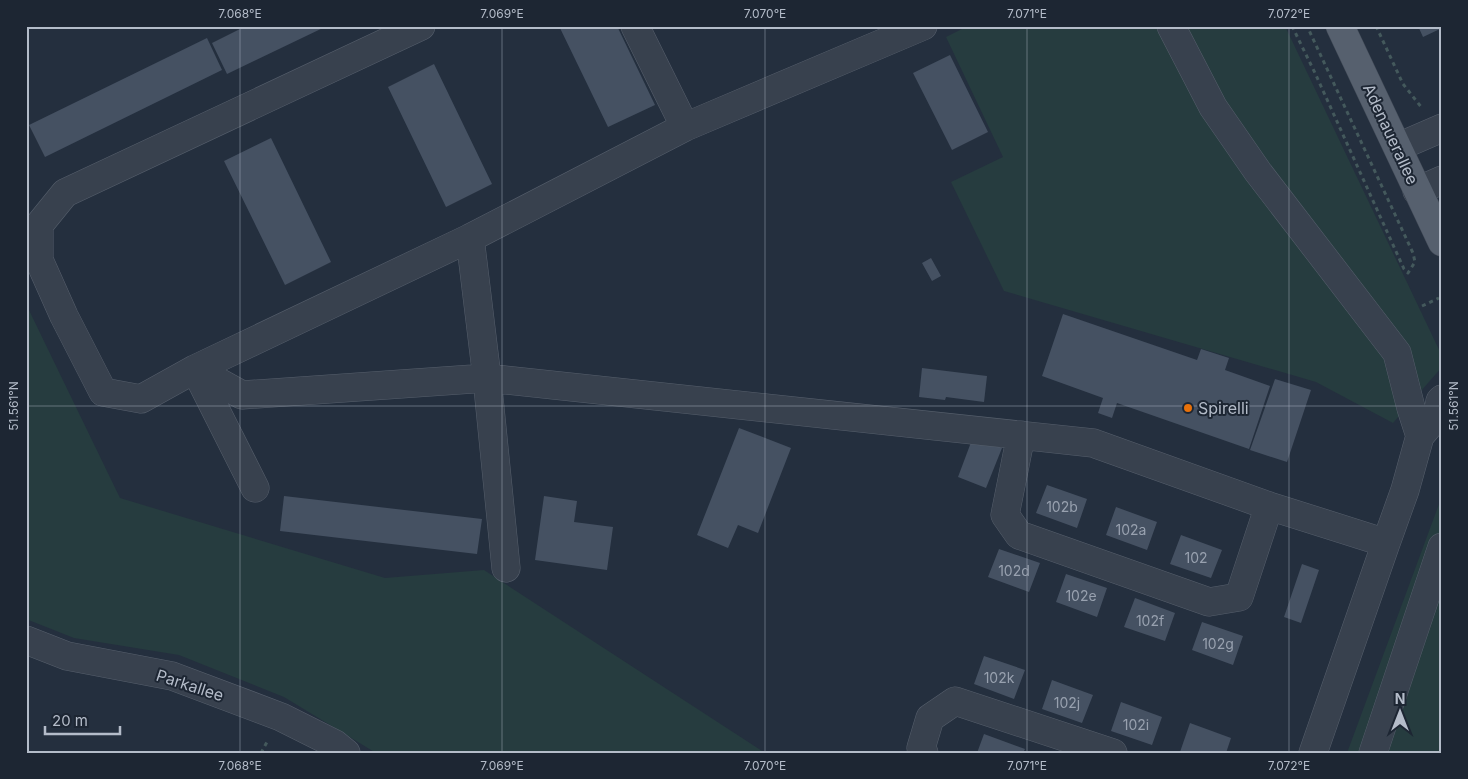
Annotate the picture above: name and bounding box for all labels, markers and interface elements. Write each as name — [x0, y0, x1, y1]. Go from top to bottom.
text: 7.068°E — [218, 6, 262, 21]
text: 7.069°E — [480, 6, 524, 21]
text: 7.070°E — [744, 6, 786, 21]
text: 7.071°E — [1007, 6, 1047, 21]
text: 7.072°E — [1268, 6, 1310, 21]
street label: Adenauerallee — [1359, 80, 1423, 188]
text: 51.561°N — [6, 381, 21, 431]
text: 51.561°N — [1446, 381, 1461, 431]
place label: Spirelli — [1198, 398, 1249, 418]
marker: Spirelli — [1182, 402, 1194, 414]
house number: 102b — [1046, 498, 1078, 515]
house number: 102a — [1116, 521, 1146, 538]
house number: 102 — [1184, 549, 1208, 566]
house number: 102d — [998, 562, 1030, 579]
house number: 102e — [1065, 587, 1097, 604]
house number: 102f — [1136, 612, 1164, 629]
house number: 102g — [1202, 635, 1234, 652]
street label: Parkallee — [154, 665, 226, 705]
house number: 102k — [984, 669, 1015, 686]
north arrow — [1376, 686, 1426, 736]
text: N — [1395, 690, 1405, 707]
house number: 102j — [1054, 694, 1080, 711]
scale bar — [45, 704, 120, 736]
text: 20 m — [52, 711, 88, 730]
house number: 102i — [1123, 716, 1149, 733]
text: 7.068°E — [218, 758, 262, 773]
text: 7.069°E — [480, 758, 524, 773]
text: 7.070°E — [744, 758, 786, 773]
text: 7.071°E — [1007, 758, 1047, 773]
text: 7.072°E — [1268, 758, 1310, 773]

